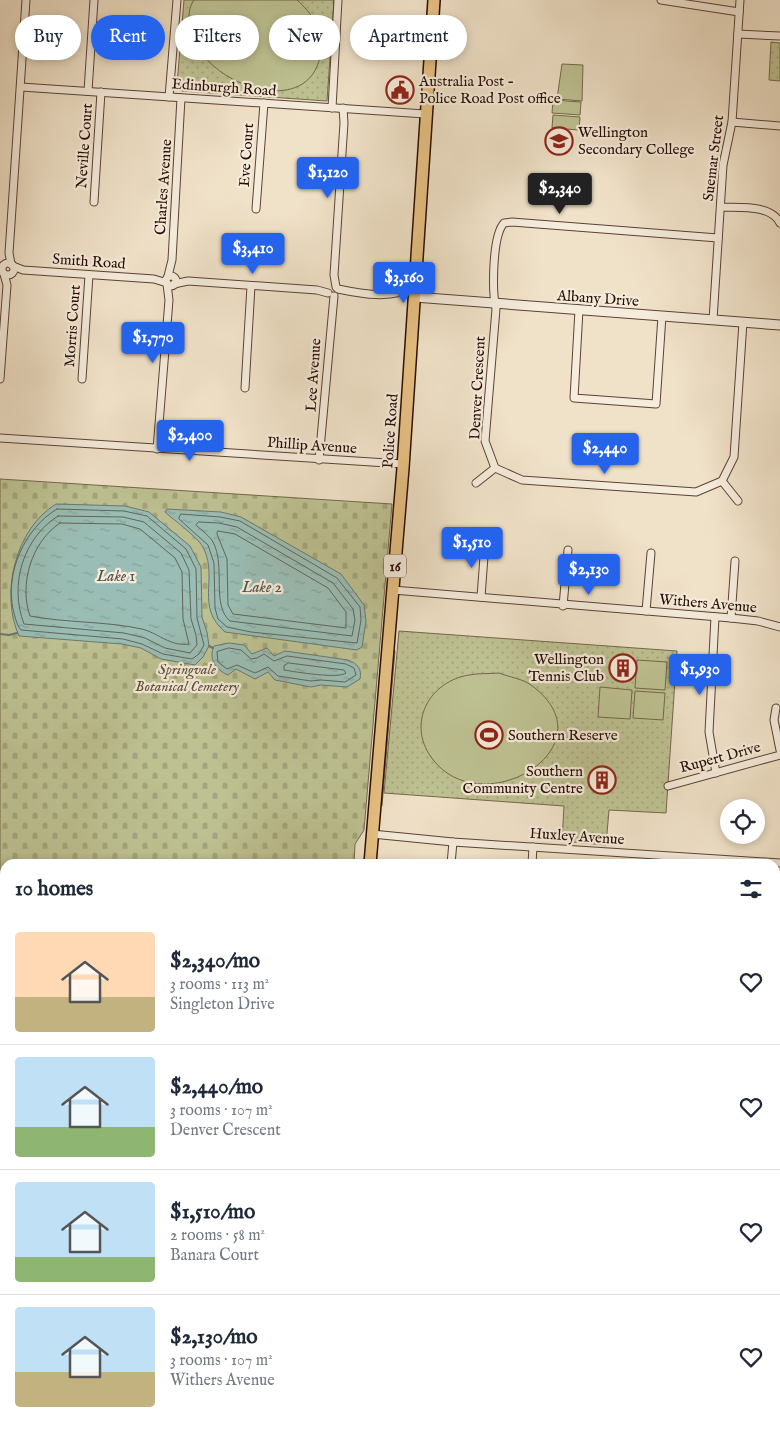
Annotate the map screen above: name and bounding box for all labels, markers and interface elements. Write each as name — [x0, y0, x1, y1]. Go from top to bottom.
chip: Buy — [15, 15, 81, 60]
chip: Rent — [91, 15, 165, 60]
chip: Filters — [175, 15, 259, 60]
chip: New — [269, 15, 340, 60]
chip: Apartment — [350, 15, 467, 60]
place label: Australia Post - Police Road Post office — [418, 72, 561, 108]
street label: Edinburgh Road — [171, 74, 278, 101]
public building icon: Australia Post - Police Road Post office — [385, 75, 415, 105]
street label: Neville Court — [72, 103, 97, 189]
street label: Suemar Street — [699, 114, 728, 202]
street label: Eve Court — [235, 122, 258, 188]
place label: Wellington Secondary College — [578, 123, 695, 159]
school or university icon: Wellington Secondary College — [544, 126, 574, 156]
street label: Charles Avenue — [151, 138, 176, 236]
pin: $1,120 — [287, 156, 369, 199]
text: $1,120 — [308, 163, 348, 183]
pin: $2,340 — [519, 172, 601, 215]
text: $2,340 — [539, 179, 581, 199]
pin: $3,410 — [212, 232, 294, 275]
text: $3,410 — [232, 239, 274, 259]
street label: Smith Road — [52, 249, 127, 274]
pin: $3,160 — [363, 262, 445, 304]
text: $3,160 — [384, 268, 424, 288]
street label: Morris Court — [60, 284, 85, 368]
street label: Albany Drive — [555, 286, 640, 311]
pin: $1,770 — [112, 322, 194, 364]
text: $1,770 — [132, 328, 174, 348]
street label: Denver Crescent — [465, 336, 490, 440]
street label: Lee Avenue — [301, 338, 326, 412]
street label: Police Road — [378, 392, 403, 469]
pin: $2,400 — [149, 420, 231, 462]
text: $2,400 — [168, 426, 212, 446]
pin: $2,440 — [564, 432, 646, 475]
street label: Phillip Avenue — [266, 433, 358, 458]
text: $2,440 — [583, 439, 627, 459]
pin: $1,510 — [431, 526, 513, 569]
text: $1,510 — [453, 533, 491, 553]
road number: 16 — [384, 554, 406, 578]
pin: $2,130 — [548, 554, 630, 596]
text: $2,130 — [569, 560, 609, 580]
water label: Lake 1 — [96, 567, 135, 587]
water label: Lake 2 — [241, 578, 282, 598]
street label: Withers Avenue — [658, 590, 758, 617]
place label: Wellington Tennis Club — [528, 650, 604, 686]
building icon: Wellington Tennis Club — [608, 653, 638, 683]
pin: $1,930 — [659, 654, 741, 696]
park label: Springvale Botanical Cemetery — [135, 660, 239, 696]
text: $1,930 — [680, 660, 720, 680]
sports icon: Southern Reserve — [474, 720, 504, 750]
place label: Southern Reserve — [508, 726, 618, 745]
street label: Rupert Drive — [678, 738, 763, 777]
place label: Southern Community Centre — [462, 762, 583, 798]
building icon: Southern Community Centre — [587, 765, 617, 795]
map controls — [720, 799, 765, 844]
button: locate — [720, 799, 765, 844]
street label: Huxley Avenue — [529, 824, 625, 849]
icon: filters — [737, 875, 765, 903]
text: 10 homes — [15, 876, 93, 903]
text: $2,340/mo — [170, 948, 260, 975]
icon: home — [55, 952, 115, 1012]
icon: heart — [737, 968, 765, 996]
text: 3 rooms · 113 m² — [170, 975, 269, 995]
text: Singleton Drive — [170, 995, 275, 1015]
text: $2,440/mo — [170, 1074, 263, 1101]
icon: home — [55, 1077, 115, 1137]
icon: heart — [737, 1093, 765, 1121]
text: 3 rooms · 107 m² — [170, 1101, 273, 1121]
text: Denver Crescent — [170, 1121, 281, 1141]
text: $1,510/mo — [170, 1199, 255, 1226]
icon: home — [55, 1202, 115, 1262]
icon: heart — [737, 1218, 765, 1246]
text: 2 rooms · 58 m² — [170, 1226, 265, 1246]
text: Banara Court — [170, 1246, 259, 1266]
text: $2,130/mo — [170, 1324, 258, 1351]
icon: home — [55, 1327, 115, 1387]
icon: heart — [737, 1343, 765, 1371]
text: 3 rooms · 107 m² — [170, 1351, 273, 1371]
text: Withers Avenue — [170, 1371, 275, 1391]

